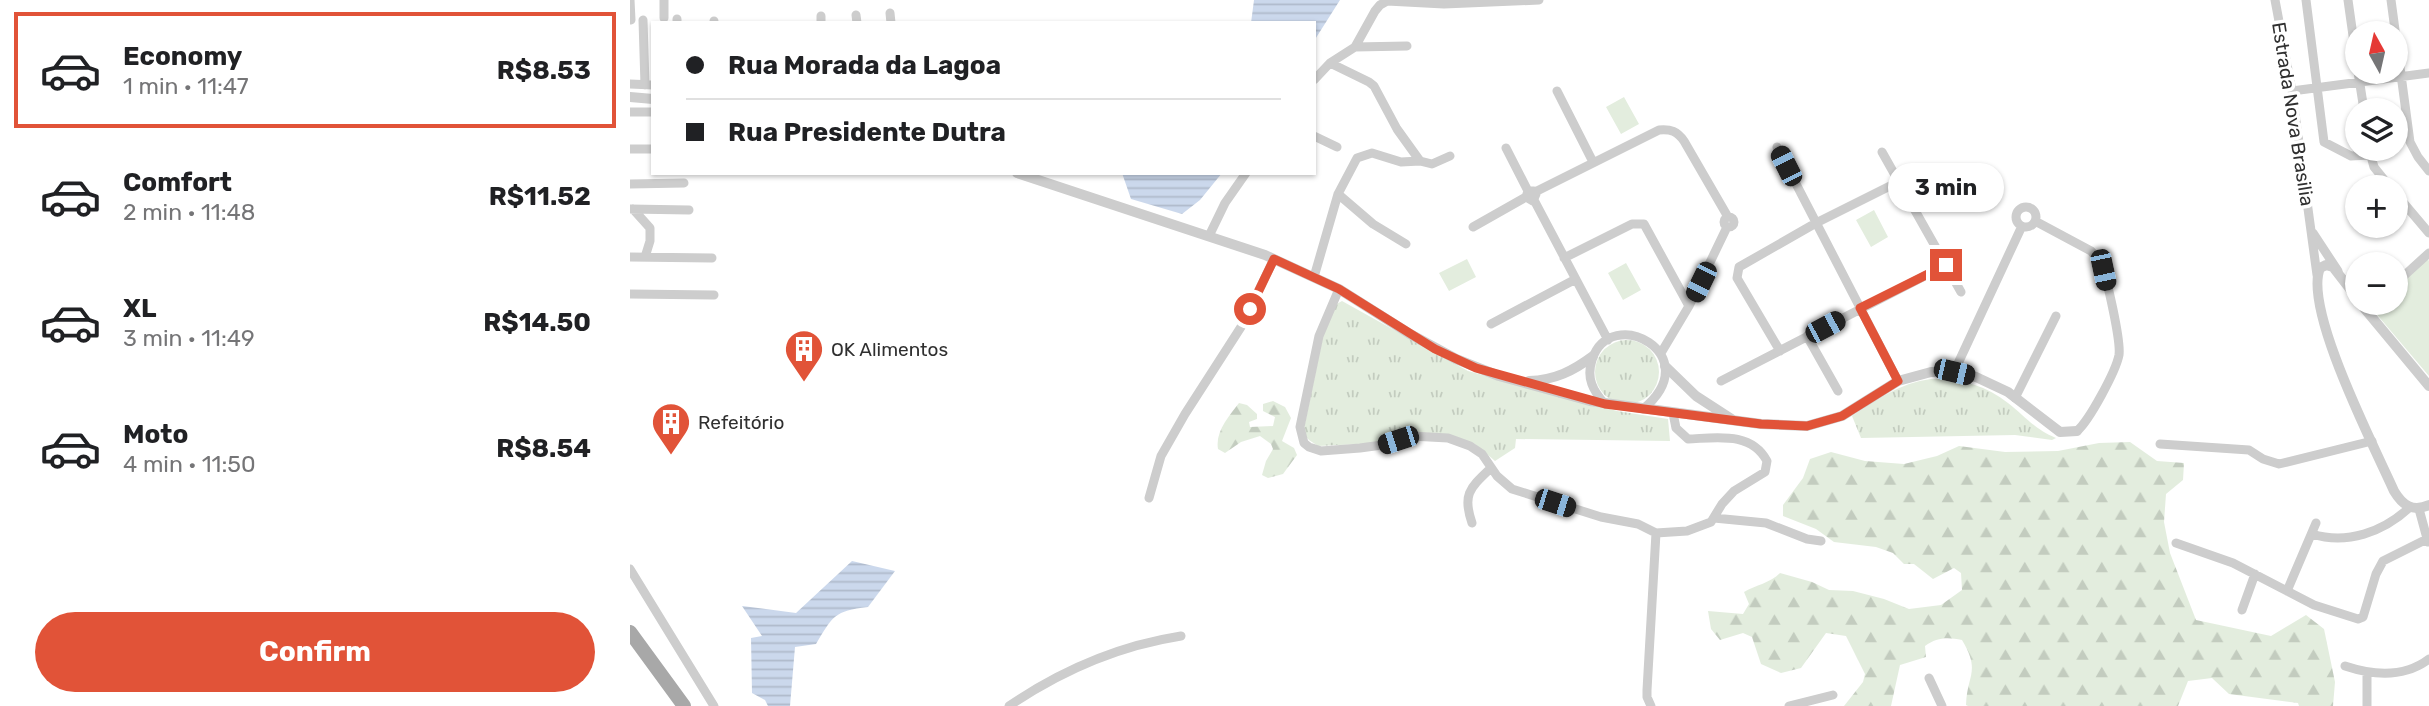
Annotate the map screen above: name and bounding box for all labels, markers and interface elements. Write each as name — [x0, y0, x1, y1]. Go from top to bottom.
street label: Estrada Nova Brasilia — [2267, 20, 2319, 208]
north arrow — [2345, 21, 2408, 84]
map controls — [2345, 21, 2408, 315]
icon: car — [39, 39, 102, 102]
text: Economy — [123, 41, 242, 72]
text: Rua Morada da Lagoa — [728, 50, 1001, 81]
text: R$8.53 — [497, 55, 591, 86]
text: 1 min · 11:47 — [123, 72, 249, 100]
button: layers — [2345, 98, 2408, 161]
text: Rua Presidente Dutra — [728, 117, 1006, 148]
car — [1768, 143, 1805, 189]
callout: 3 min — [1888, 163, 2004, 212]
icon: car — [39, 165, 102, 228]
text: Comfort — [123, 167, 232, 198]
text: 3 min — [1915, 173, 1977, 201]
button: + — [2345, 175, 2408, 238]
text: R$11.52 — [489, 181, 591, 212]
text: 2 min · 11:48 — [123, 198, 255, 226]
car — [2089, 247, 2118, 293]
route end — [1930, 249, 1962, 281]
button: − — [2345, 252, 2408, 315]
car — [1683, 259, 1720, 305]
icon: car — [39, 291, 102, 354]
text: XL — [123, 293, 156, 324]
route start — [1234, 293, 1266, 325]
text: R$14.50 — [483, 307, 591, 338]
car — [1802, 308, 1849, 346]
text: 3 min · 11:49 — [123, 324, 255, 352]
building icon: OK Alimentos — [783, 328, 825, 383]
place label: OK Alimentos — [831, 338, 948, 361]
car — [1932, 357, 1977, 387]
building icon: Refeitório — [650, 401, 692, 456]
place label: Refeitório — [698, 411, 784, 434]
icon: car — [39, 417, 102, 480]
text: Moto — [123, 419, 188, 450]
car — [1375, 424, 1422, 456]
text: R$8.54 — [496, 433, 591, 464]
text: 4 min · 11:50 — [123, 450, 256, 478]
car — [1532, 487, 1579, 519]
button: Confirm — [35, 612, 595, 692]

